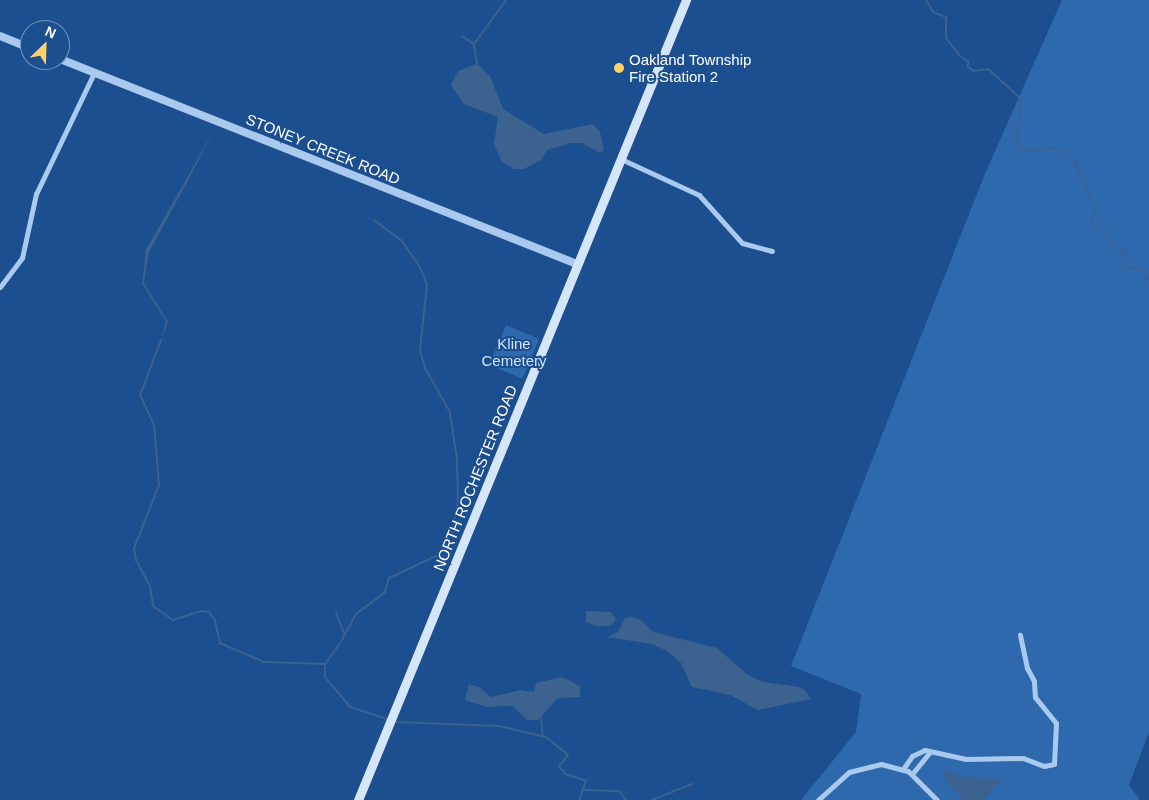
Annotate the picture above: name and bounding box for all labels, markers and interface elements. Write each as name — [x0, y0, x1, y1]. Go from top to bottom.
north arrow — [20, 20, 70, 70]
text: N — [43, 23, 59, 42]
place label: Oakland Township Fire Station 2 — [629, 50, 752, 85]
marker: Oakland Township Fire Station 2 — [613, 62, 625, 74]
street label: STONEY CREEK ROAD — [243, 110, 403, 188]
park label: Kline Cemetery — [481, 334, 547, 369]
street label: NORTH ROCHESTER ROAD — [429, 382, 521, 574]

